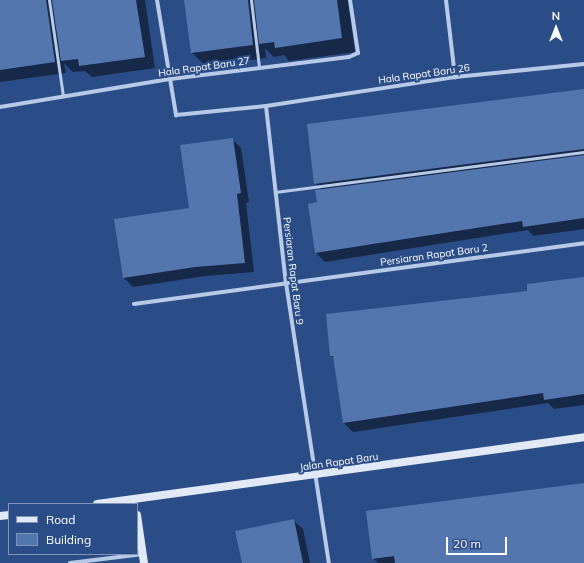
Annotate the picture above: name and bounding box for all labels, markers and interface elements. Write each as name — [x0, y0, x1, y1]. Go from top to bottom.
north arrow — [536, 8, 576, 48]
text: N — [552, 9, 560, 23]
street label: Hala Rapat Baru 27 — [157, 55, 251, 79]
street label: Hala Rapat Baru 26 — [377, 62, 471, 86]
street label: Persiaran Rapat Baru 9 — [280, 216, 306, 326]
street label: Persiaran Rapat Baru 2 — [379, 242, 489, 268]
street label: Jalan Rapat Baru — [299, 451, 379, 473]
legend — [8, 503, 138, 555]
text: Road — [46, 512, 75, 527]
scale bar — [448, 529, 509, 555]
text: Building — [46, 532, 91, 547]
text: 20 m — [453, 536, 481, 551]

